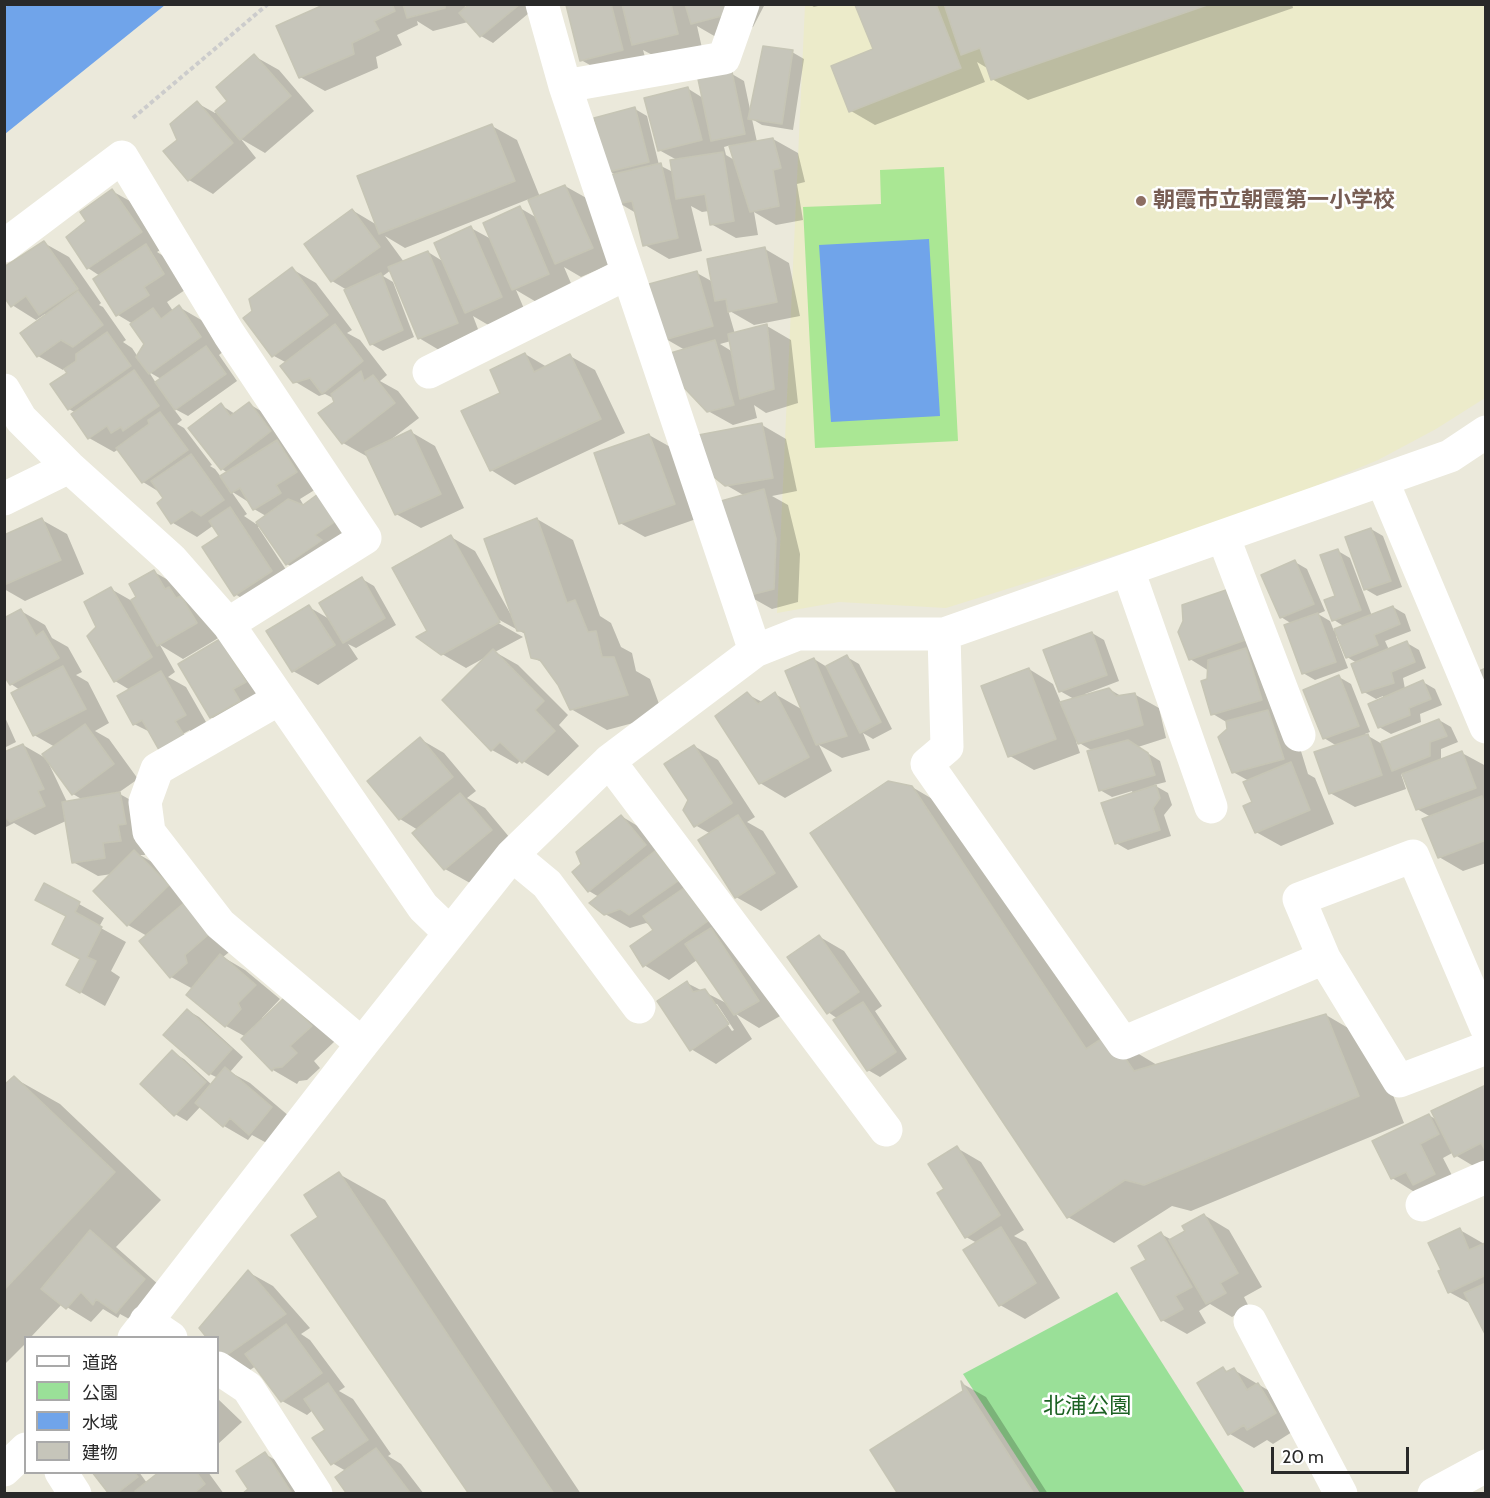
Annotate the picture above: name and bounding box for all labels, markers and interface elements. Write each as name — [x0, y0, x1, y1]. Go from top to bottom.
place label: 朝霞市立朝霞第一小学校 — [1153, 188, 1395, 214]
marker: 朝霞市立朝霞第一小学校 — [1134, 194, 1148, 208]
legend — [24, 1336, 219, 1474]
text: 道路 — [82, 1352, 118, 1374]
text: 公園 — [82, 1382, 118, 1404]
park label: 北浦公園 — [1043, 1394, 1131, 1420]
text: 水域 — [82, 1412, 118, 1434]
scale bar — [1274, 1435, 1412, 1473]
text: 建物 — [82, 1442, 118, 1464]
text: 20 m — [1282, 1446, 1324, 1468]

